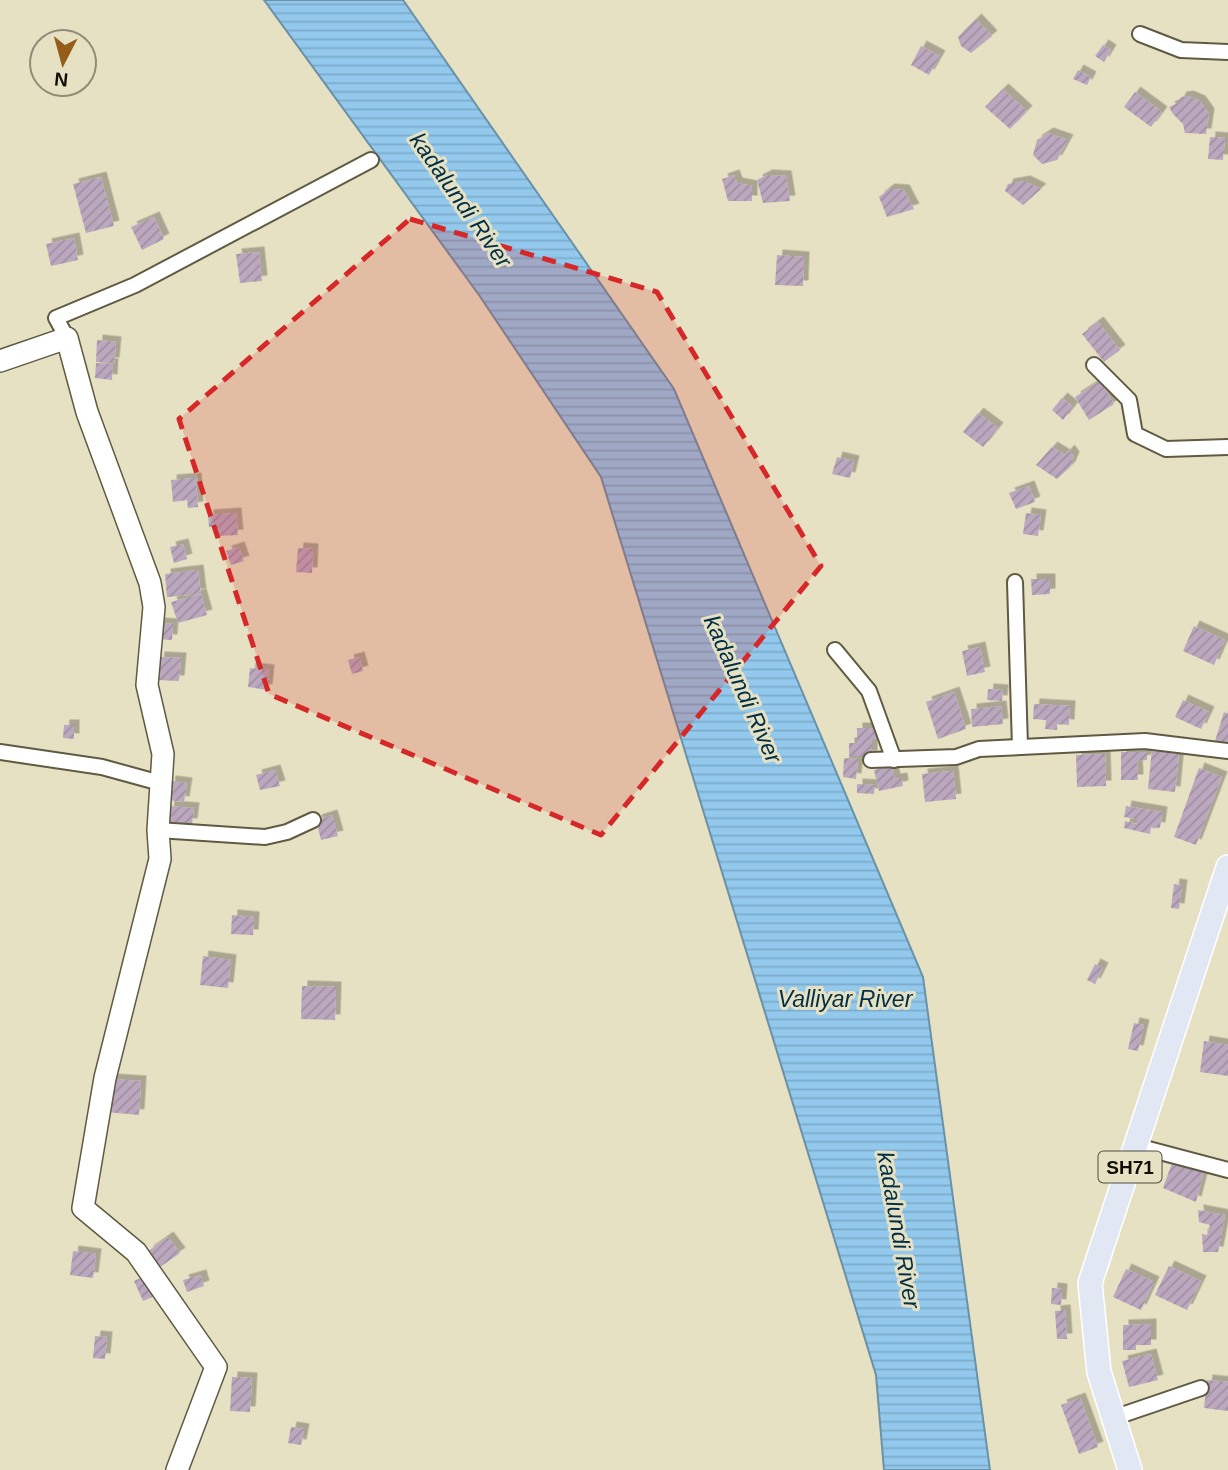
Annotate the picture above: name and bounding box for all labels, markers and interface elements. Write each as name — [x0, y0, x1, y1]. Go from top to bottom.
north arrow — [28, 28, 98, 98]
text: N — [53, 68, 69, 91]
water label: kadalundi River — [405, 128, 518, 273]
water label: kadalundi River — [699, 611, 788, 768]
water label: Valliyar River — [778, 986, 914, 1012]
water label: kadalundi River — [872, 1150, 926, 1312]
road number: SH71 — [1098, 1152, 1162, 1182]

